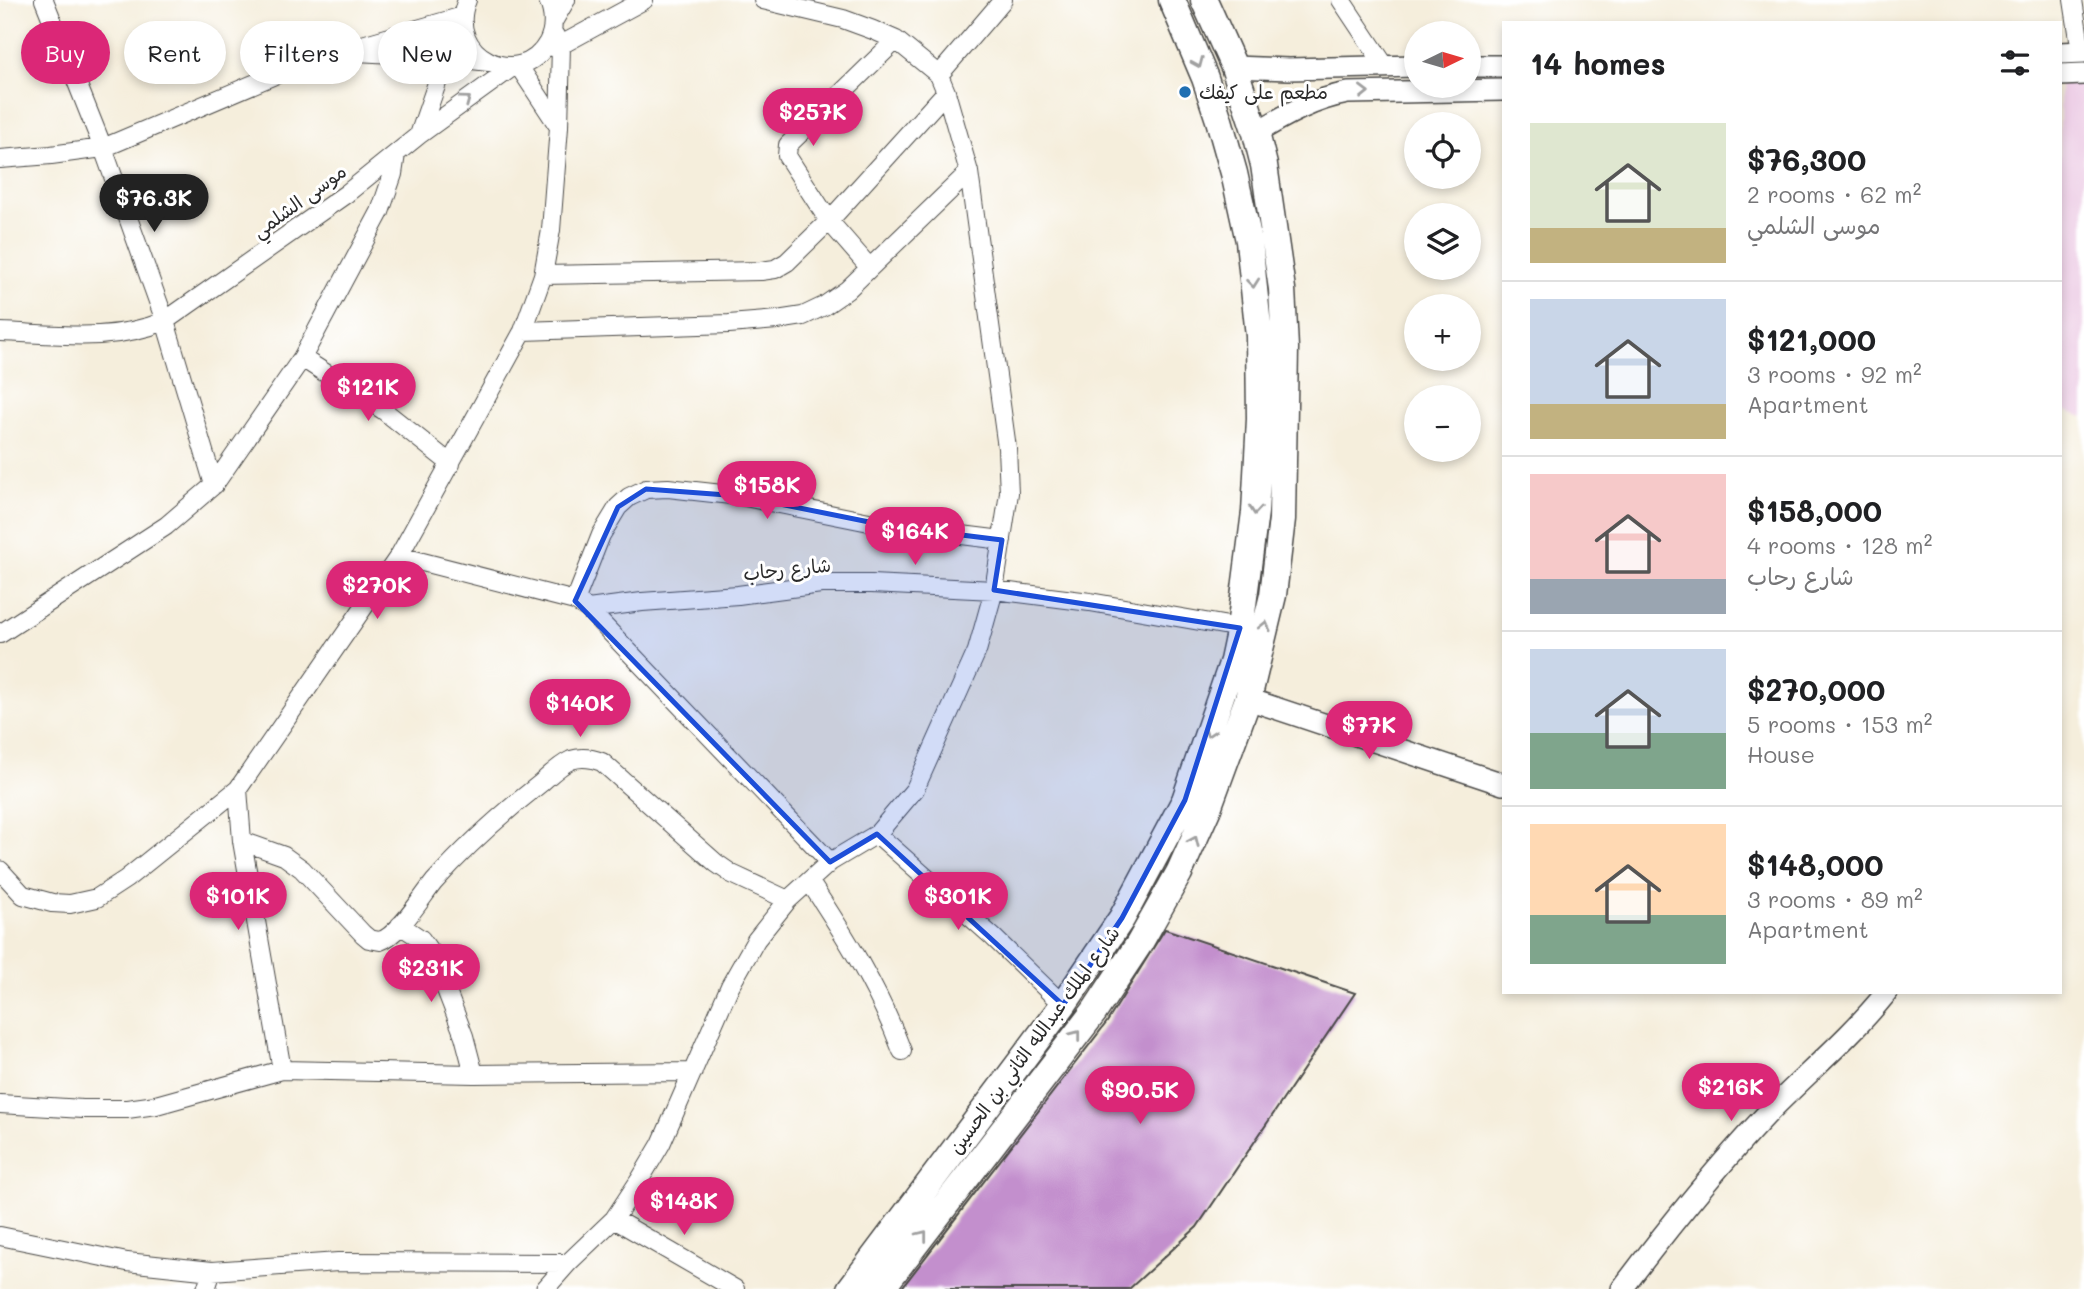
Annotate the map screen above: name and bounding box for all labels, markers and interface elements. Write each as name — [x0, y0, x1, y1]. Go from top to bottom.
chip: Buy — [21, 21, 110, 84]
chip: Rent — [124, 21, 226, 84]
chip: Filters — [240, 21, 364, 84]
chip: New — [378, 21, 477, 84]
north arrow — [1404, 21, 1480, 98]
map controls — [1404, 21, 1481, 462]
text: 14 homes — [1530, 43, 1666, 83]
icon: filters — [1996, 44, 2034, 82]
one-way arrow — [1190, 56, 1204, 68]
place label: مطعم على كيفك — [1199, 79, 1328, 107]
marker: مطعم على كيفك — [1177, 84, 1193, 100]
one-way arrow — [1359, 85, 1370, 100]
pin: $257K — [764, 88, 862, 148]
one-way arrow — [458, 96, 471, 108]
text: $257K — [779, 96, 847, 126]
button: locate — [1404, 112, 1481, 189]
text: $76,300 — [1747, 139, 1866, 179]
icon: home — [1586, 151, 1670, 235]
street label: موسى الشلمي — [247, 158, 354, 247]
pin: $76.3K — [97, 174, 211, 234]
text: 2 rooms · 62 m² — [1747, 179, 1921, 209]
text: $76.3K — [116, 182, 192, 212]
button: layers — [1404, 203, 1481, 280]
text: موسى الشلمي — [1747, 210, 1881, 240]
one-way arrow — [1245, 278, 1260, 289]
button: + — [1404, 294, 1481, 371]
text: $121,000 — [1747, 319, 1876, 359]
icon: home — [1586, 327, 1670, 411]
text: 3 rooms · 92 m² — [1747, 359, 1922, 389]
pin: $121K — [319, 364, 417, 423]
text: $121K — [337, 371, 399, 401]
button: − — [1404, 385, 1481, 462]
text: Apartment — [1747, 389, 1869, 419]
pin: $158K — [718, 462, 816, 521]
text: $158K — [733, 469, 801, 499]
text: $158,000 — [1747, 490, 1882, 530]
icon: home — [1586, 502, 1670, 586]
one-way arrow — [1248, 505, 1263, 516]
pin: $164K — [866, 508, 964, 567]
text: $164K — [881, 515, 949, 545]
text: 4 rooms · 128 m² — [1747, 530, 1932, 560]
street label: شارع رحاب — [742, 551, 832, 588]
text: شارع رحاب — [1747, 561, 1854, 591]
pin: $270K — [328, 562, 426, 621]
text: $270K — [342, 569, 412, 599]
one-way arrow — [1257, 620, 1272, 632]
text: $270,000 — [1747, 669, 1885, 709]
icon: home — [1586, 677, 1670, 761]
pin: $140K — [531, 680, 629, 739]
text: $140K — [546, 687, 614, 717]
pin: $77K — [1328, 702, 1410, 761]
text: $77K — [1342, 709, 1396, 739]
text: 5 rooms · 153 m² — [1747, 709, 1932, 739]
one-way arrow — [1203, 725, 1217, 738]
text: House — [1747, 739, 1815, 769]
one-way arrow — [1186, 836, 1200, 848]
text: $148,000 — [1747, 844, 1884, 884]
icon: home — [1586, 852, 1670, 936]
pin: $101K — [189, 872, 287, 932]
pin: $301K — [909, 872, 1007, 932]
text: $101K — [206, 880, 270, 910]
text: $301K — [924, 880, 992, 910]
text: 3 rooms · 89 m² — [1747, 884, 1923, 914]
text: Apartment — [1747, 914, 1869, 944]
street label: شارع الملك عبدالله الثاني بن الحسين — [943, 921, 1129, 1161]
pin: $231K — [382, 944, 480, 1004]
text: $231K — [398, 952, 464, 982]
one-way arrow — [1068, 1030, 1081, 1043]
pin: $216K — [1682, 1064, 1780, 1123]
pin: $90.5K — [1083, 1066, 1197, 1126]
text: $216K — [1698, 1071, 1764, 1101]
text: $90.5K — [1101, 1074, 1179, 1104]
pin: $148K — [635, 1178, 733, 1237]
text: $148K — [650, 1185, 718, 1215]
one-way arrow — [914, 1230, 927, 1243]

